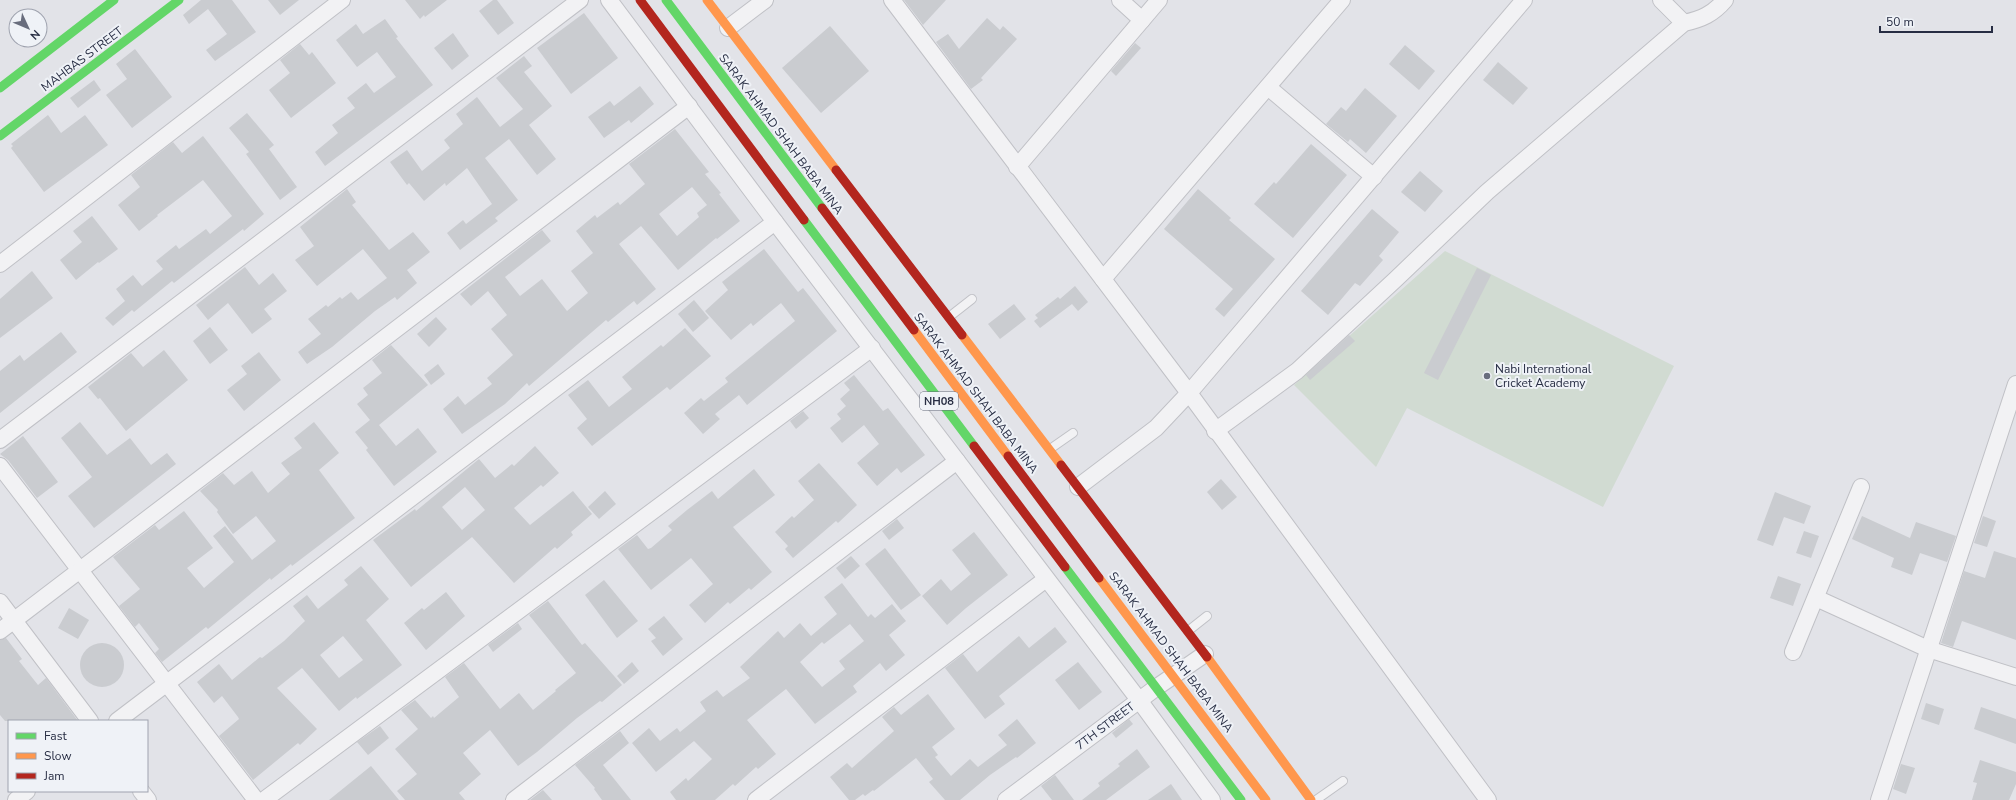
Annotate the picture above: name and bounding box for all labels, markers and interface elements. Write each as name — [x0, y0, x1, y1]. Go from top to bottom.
north arrow — [8, 8, 48, 48]
scale bar — [1880, 8, 1992, 34]
text: 50 m — [1886, 14, 1914, 30]
street label: MAHBAS STREET — [38, 22, 127, 95]
text: N — [27, 26, 43, 43]
street label: SARAK AHMAD SHAH BABA MINA — [715, 50, 847, 218]
street label: SARAK AHMAD SHAH BABA MINA — [910, 309, 1042, 477]
place label: Nabi International Cricket Academy — [1495, 361, 1592, 391]
marker: Nabi International Cricket Academy — [1482, 371, 1492, 381]
road number: NH08 — [920, 392, 958, 410]
street label: SARAK AHMAD SHAH BABA MINA — [1105, 568, 1237, 736]
street label: 7TH STREET — [1072, 698, 1138, 753]
legend — [8, 720, 148, 792]
text: Fast — [44, 728, 67, 744]
text: Slow — [44, 748, 72, 764]
text: Jam — [43, 768, 65, 784]

